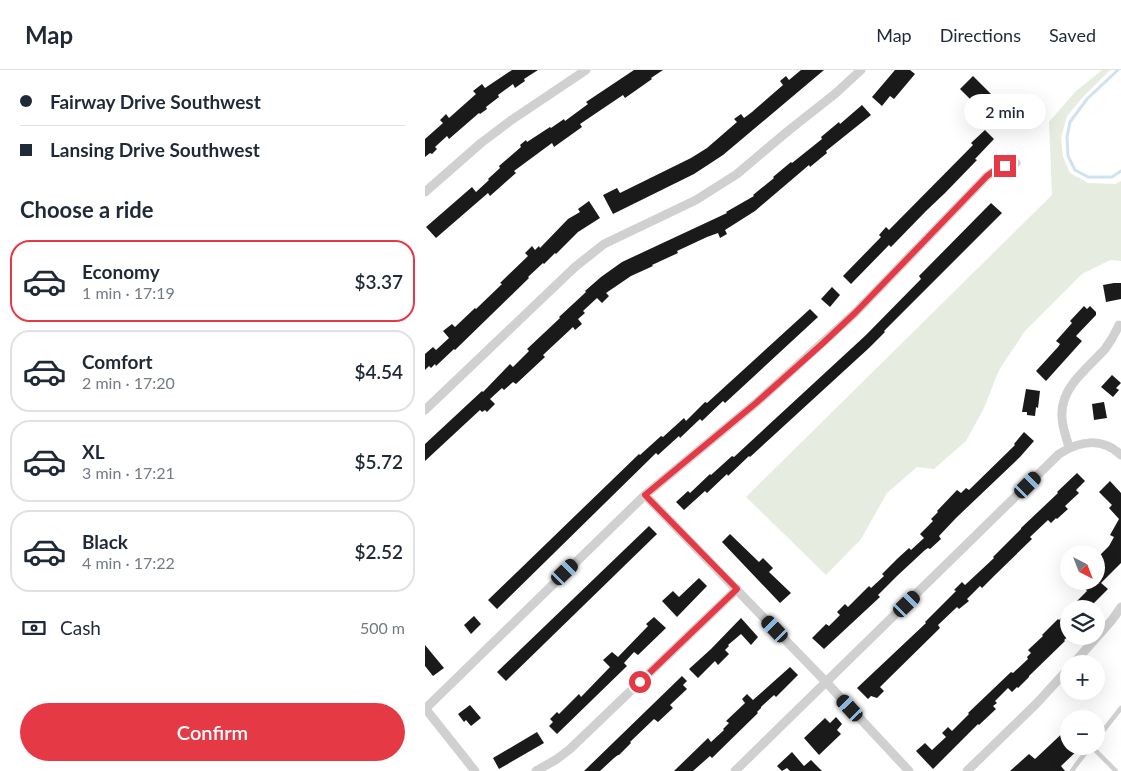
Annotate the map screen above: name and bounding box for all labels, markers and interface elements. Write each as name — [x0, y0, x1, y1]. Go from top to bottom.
text: Map — [25, 20, 73, 49]
text: Map — [876, 24, 912, 46]
text: Directions — [940, 24, 1021, 46]
text: Saved — [1049, 24, 1096, 46]
text: Fairway Drive Southwest — [50, 90, 261, 113]
callout: 2 min — [964, 93, 1046, 128]
text: 2 min — [985, 102, 1025, 121]
text: Lansing Drive Southwest — [50, 138, 260, 161]
route end — [994, 155, 1016, 177]
text: Choose a ride — [20, 196, 154, 223]
icon: car — [22, 259, 67, 304]
text: Economy — [82, 260, 160, 283]
text: $3.37 — [354, 270, 403, 293]
text: 1 min · 17:19 — [82, 283, 175, 302]
icon: car — [22, 349, 67, 394]
text: Comfort — [82, 350, 153, 373]
text: $4.54 — [354, 360, 403, 383]
text: 2 min · 17:20 — [82, 373, 175, 392]
icon: car — [22, 439, 67, 484]
text: XL — [82, 440, 105, 463]
text: $5.72 — [354, 450, 403, 473]
text: 3 min · 17:21 — [82, 463, 175, 482]
car — [1012, 469, 1043, 501]
icon: car — [22, 529, 67, 574]
text: Black — [82, 530, 128, 553]
text: $2.52 — [354, 540, 403, 563]
north arrow — [1060, 545, 1105, 590]
map controls — [1060, 545, 1105, 755]
text: 4 min · 17:22 — [82, 553, 175, 572]
car — [548, 556, 581, 588]
car — [891, 588, 923, 620]
button: layers — [1060, 600, 1105, 645]
car — [759, 613, 790, 645]
icon: cash — [20, 614, 48, 642]
text: Cash — [60, 616, 101, 639]
text: 500 m — [360, 618, 405, 637]
button: + — [1060, 655, 1105, 700]
route start — [629, 671, 651, 693]
car — [834, 692, 865, 724]
button: Confirm — [20, 703, 405, 761]
button: − — [1060, 710, 1105, 755]

